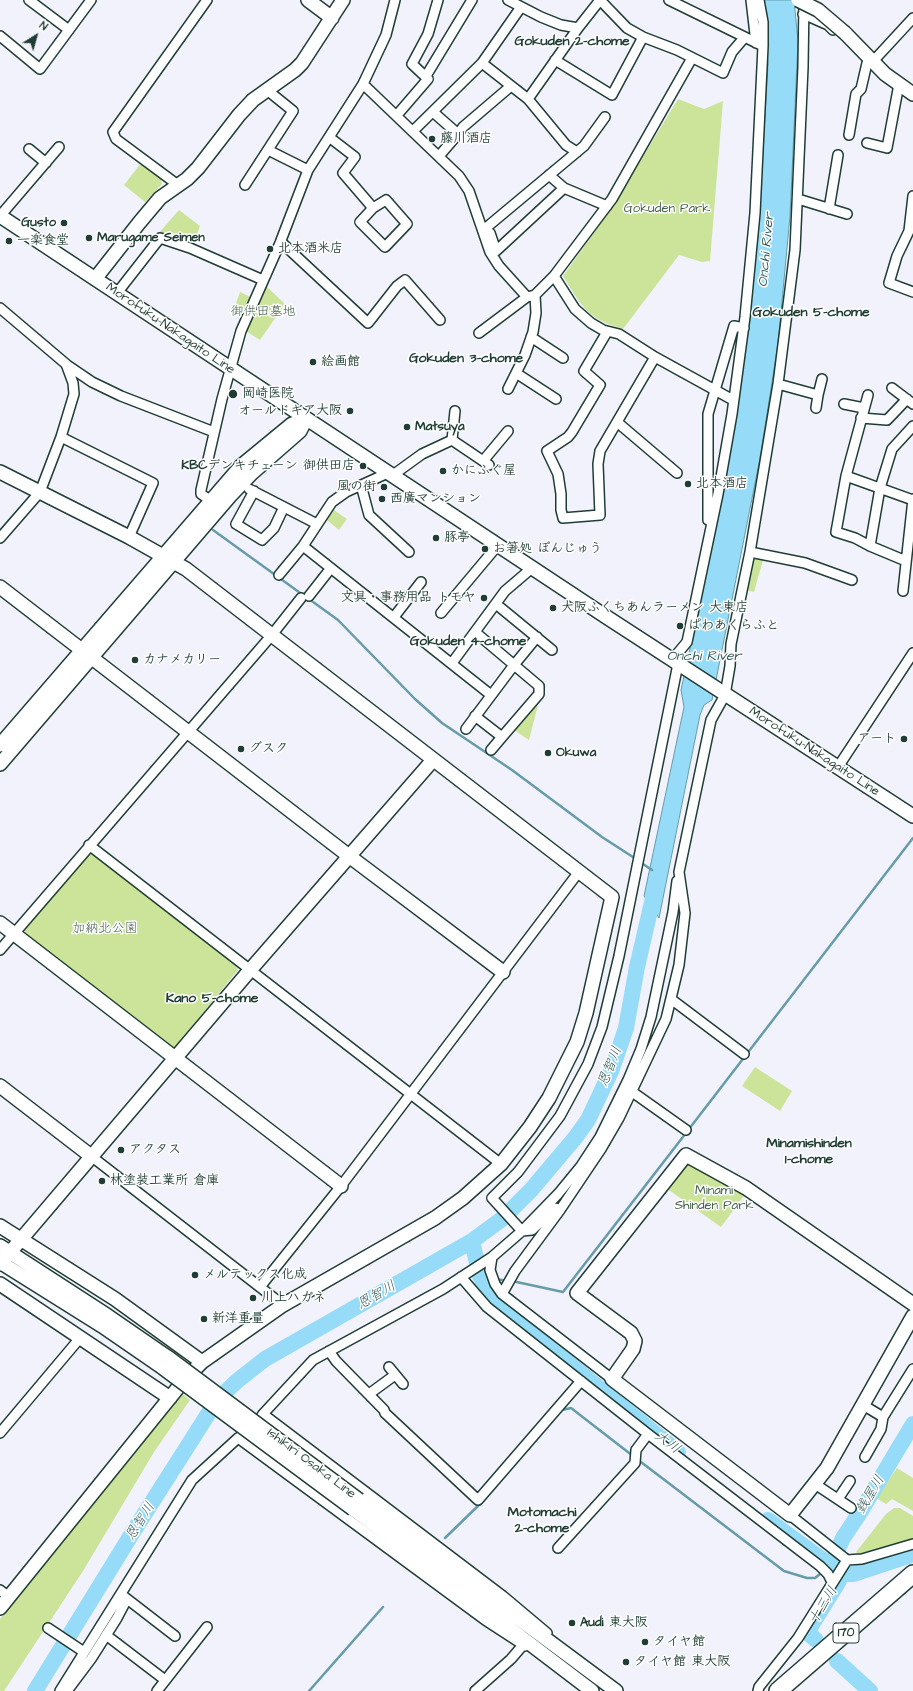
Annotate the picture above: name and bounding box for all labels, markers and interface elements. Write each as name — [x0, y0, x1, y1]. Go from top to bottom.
north arrow — [16, 16, 56, 56]
text: N — [36, 18, 51, 34]
district label: Gokuden 2-chome — [514, 34, 630, 50]
place label: 藤川酒店 — [440, 131, 492, 147]
marker: 藤川酒店 — [427, 134, 437, 144]
park label: Gokuden Park — [624, 201, 710, 217]
water label: Onchi River — [755, 212, 779, 288]
place label: Gusto — [21, 215, 56, 231]
marker: Gusto — [59, 218, 69, 228]
place label: Marugame Seimen — [97, 230, 205, 246]
place label: 一楽食堂 — [17, 233, 69, 249]
marker: Marugame Seimen — [84, 233, 94, 243]
marker: 一楽食堂 — [4, 236, 14, 246]
place label: 北本酒米店 — [278, 241, 343, 257]
marker: 北本酒米店 — [265, 244, 275, 254]
street label: Morofuku-Nakagaito Line — [102, 280, 238, 378]
park label: 御供田墓地 — [231, 304, 295, 320]
district label: Gokuden 5-chome — [752, 305, 870, 321]
district label: Gokuden 3-chome — [409, 351, 523, 367]
place label: 絵画館 — [321, 354, 360, 370]
marker: 絵画館 — [308, 357, 318, 367]
place label: 岡崎医院 — [242, 386, 294, 402]
marker: 岡崎医院 — [227, 388, 239, 400]
place label: オールドギア大阪 — [238, 403, 342, 419]
marker: オールドギア大阪 — [345, 406, 355, 416]
place label: Matsuya — [415, 419, 464, 435]
marker: Matsuya — [402, 422, 412, 432]
place label: KBCデンキチェーン 御供田店 — [181, 458, 355, 474]
marker: KBCデンキチェーン 御供田店 — [358, 461, 368, 471]
place label: かにふぐ屋 — [451, 463, 516, 479]
marker: かにふぐ屋 — [438, 466, 448, 476]
place label: 北本酒店 — [696, 476, 748, 492]
place label: 風の街 — [337, 479, 376, 495]
marker: 北本酒店 — [683, 479, 693, 489]
marker: 風の街 — [379, 482, 389, 492]
place label: 西廣マンション — [390, 491, 481, 507]
marker: 西廣マンション — [377, 494, 387, 504]
place label: 豚亭 — [444, 530, 470, 546]
marker: 豚亭 — [431, 533, 441, 543]
place label: お箸処 ぼんじゅう — [493, 541, 602, 557]
marker: お箸処 ぼんじゅう — [480, 544, 490, 554]
place label: 文具・事務用品 トモヤ — [341, 590, 476, 606]
marker: 文具・事務用品 トモヤ — [479, 593, 489, 603]
place label: 大阪ふくちあんラーメン 大東店 — [561, 600, 748, 616]
marker: 大阪ふくちあんラーメン 大東店 — [548, 603, 558, 613]
place label: ぱわあくらふと — [688, 618, 779, 634]
marker: ぱわあくらふと — [675, 621, 685, 631]
district label: Gokuden 4-chome — [410, 634, 526, 650]
water label: Onchi River — [667, 649, 741, 665]
place label: カナメカリー — [143, 652, 221, 668]
marker: カナメカリー — [130, 655, 140, 665]
street label: Morofuku-Nakagaito Line — [746, 704, 882, 800]
place label: アート — [858, 731, 896, 747]
marker: アート — [899, 734, 909, 744]
place label: グスク — [249, 741, 288, 757]
marker: グスク — [236, 744, 246, 754]
place label: Okuwa — [556, 745, 596, 761]
marker: Okuwa — [543, 748, 553, 758]
park label: 加納北公園 — [73, 921, 137, 937]
district label: Kano 5-chome — [166, 991, 258, 1007]
water label: 恩智川 — [595, 1044, 627, 1090]
district label: Minamishinden 1-chome — [766, 1136, 852, 1168]
place label: アクタス — [129, 1142, 181, 1158]
marker: アクタス — [116, 1145, 126, 1155]
place label: 林塗装工業所 倉庫 — [110, 1173, 219, 1189]
marker: 林塗装工業所 倉庫 — [97, 1176, 107, 1186]
park label: Minami Shinden Park — [675, 1183, 753, 1214]
place label: メルテックス化成 — [203, 1267, 307, 1283]
marker: メルテックス化成 — [190, 1270, 200, 1280]
water label: 恩智川 — [355, 1278, 399, 1314]
place label: 川上ハガネ — [261, 1290, 326, 1306]
marker: 川上ハガネ — [248, 1293, 258, 1303]
place label: 新洋重量 — [212, 1311, 264, 1327]
marker: 新洋重量 — [199, 1314, 209, 1324]
street label: Ishikiri Osaka Line — [263, 1425, 359, 1503]
water label: 大川 — [651, 1428, 683, 1458]
water label: 銭屋川 — [853, 1473, 889, 1517]
water label: 恩智川 — [123, 1500, 159, 1544]
district label: Motomachi 2-chome — [508, 1505, 576, 1538]
water label: 十三川 — [806, 1584, 842, 1628]
place label: Audi 東大阪 — [580, 1615, 648, 1631]
marker: Audi 東大阪 — [567, 1618, 577, 1628]
road number: 170 — [833, 1623, 859, 1643]
place label: タイヤ館 — [653, 1634, 705, 1650]
marker: タイヤ館 — [640, 1637, 650, 1647]
place label: タイヤ館 東大阪 — [634, 1654, 730, 1670]
marker: タイヤ館 東大阪 — [621, 1657, 631, 1667]

